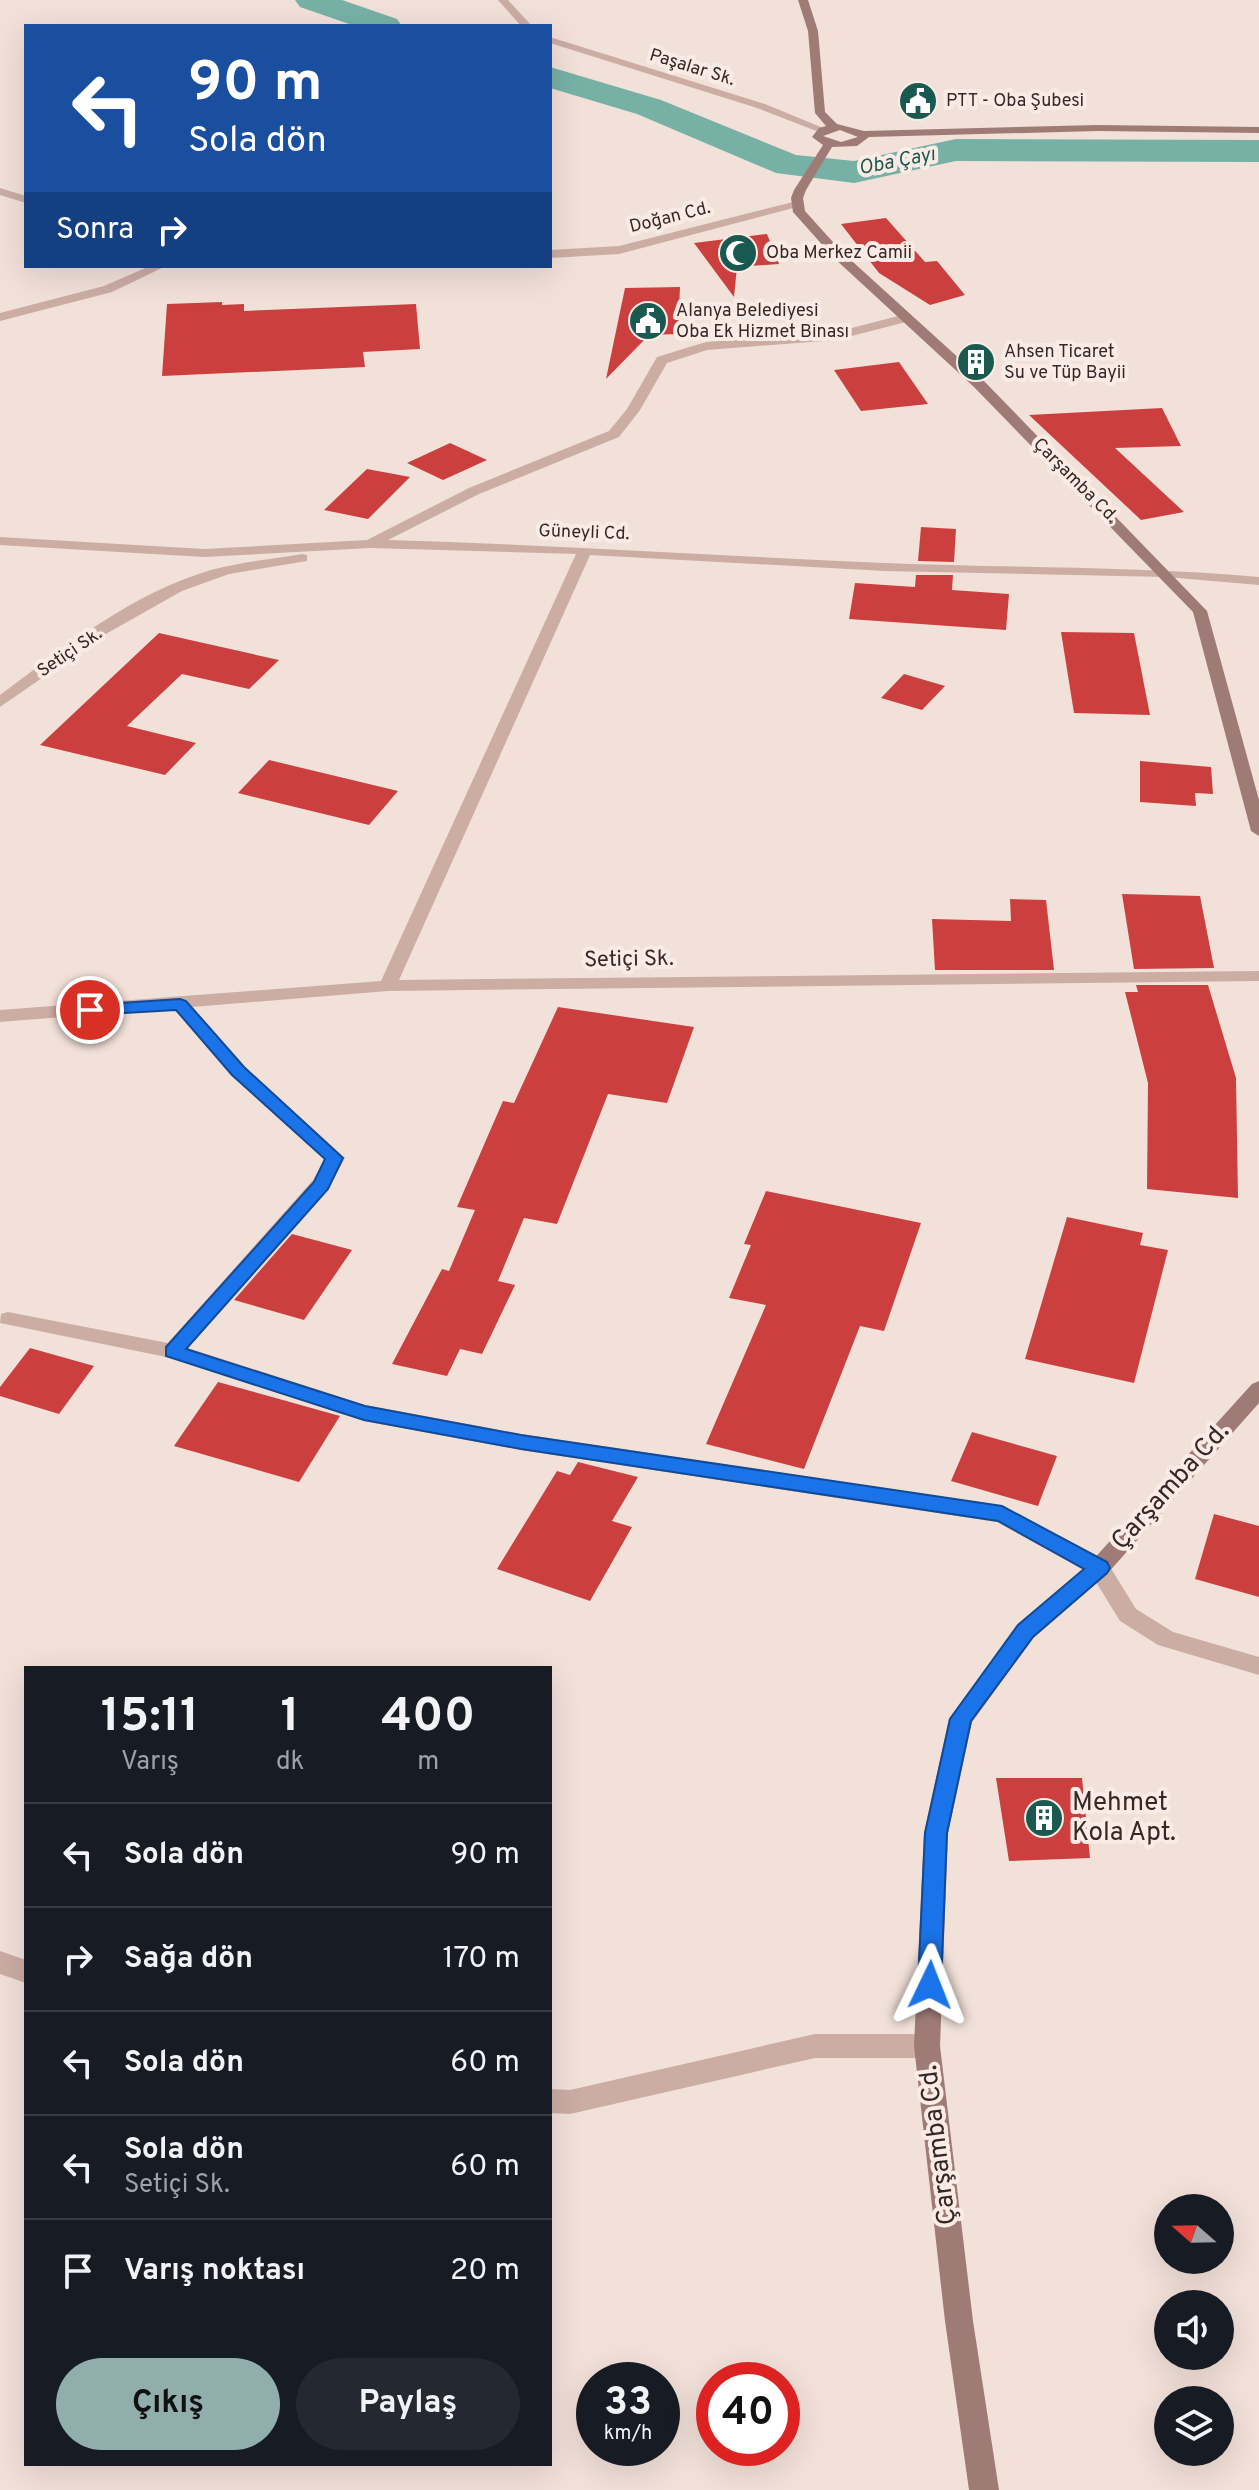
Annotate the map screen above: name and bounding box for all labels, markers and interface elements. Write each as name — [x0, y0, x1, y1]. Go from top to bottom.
street label: Paşalar Sk. — [646, 44, 738, 92]
text: 90 m — [188, 50, 323, 120]
icon: left — [56, 56, 160, 160]
public building icon: PTT - Oba Şubesi — [897, 80, 939, 122]
place label: PTT - Oba Şubesi — [946, 90, 1084, 113]
text: Sola dön — [188, 119, 327, 165]
water label: Oba Çayı — [857, 142, 938, 182]
street label: Doğan Cd. — [627, 197, 713, 239]
icon: right — [150, 208, 194, 252]
text: Sonra — [56, 212, 134, 249]
mosque icon: Oba Merkez Camii — [717, 232, 759, 274]
place label: Oba Merkez Camii — [766, 242, 912, 265]
public building icon: Alanya Belediyesi Oba Ek Hizmet Binası — [627, 300, 669, 342]
place label: Alanya Belediyesi Oba Ek Hizmet Binası — [676, 300, 849, 344]
building icon: Ahsen Ticaret Su ve Tüp Bayii — [955, 341, 997, 383]
place label: Ahsen Ticaret Su ve Tüp Bayii — [1004, 341, 1126, 385]
street label: Çarşamba Cd. — [1027, 433, 1123, 529]
street label: Güneyli Cd. — [538, 520, 630, 546]
street label: Setiçi Sk. — [33, 623, 107, 683]
street label: Setiçi Sk. — [584, 946, 674, 974]
pin — [56, 976, 124, 1044]
icon: arrive — [68, 988, 112, 1032]
street label: Çarşamba Cd. — [1105, 1416, 1237, 1558]
text: 15:11 — [101, 1688, 199, 1748]
text: 1 — [281, 1688, 300, 1748]
text: 400 — [381, 1688, 475, 1748]
text: Varış — [121, 1746, 179, 1779]
text: dk — [276, 1746, 304, 1779]
text: m — [417, 1746, 439, 1779]
place label: Mehmet Kola Apt. — [1072, 1787, 1176, 1850]
building icon: Mehmet Kola Apt. — [1023, 1797, 1065, 1839]
icon: left — [56, 1833, 100, 1877]
text: Sola dön — [124, 1837, 244, 1874]
text: 90 m — [451, 1837, 520, 1874]
icon: right — [56, 1937, 100, 1981]
text: Sağa dön — [124, 1941, 253, 1978]
text: 170 m — [442, 1941, 520, 1978]
position arrow — [888, 1943, 972, 2027]
icon: left — [56, 2041, 100, 2085]
text: Sola dön — [124, 2045, 244, 2082]
text: 60 m — [450, 2045, 520, 2082]
street label: Çarşamba Cd. — [913, 2063, 965, 2227]
text: Sola dön — [124, 2132, 244, 2169]
icon: left — [56, 2145, 100, 2189]
text: 60 m — [450, 2149, 520, 2186]
text: Setiçi Sk. — [124, 2169, 230, 2202]
north arrow — [1154, 2194, 1234, 2274]
map controls — [1154, 2194, 1234, 2466]
icon: arrive — [56, 2249, 100, 2293]
text: Varış noktası — [124, 2253, 305, 2290]
text: 20 m — [450, 2253, 520, 2290]
button: sound — [1154, 2290, 1234, 2370]
button: Çıkış — [56, 2358, 280, 2450]
button: Paylaş — [296, 2358, 520, 2450]
speed limit sign: 40 — [696, 2362, 800, 2466]
text: 33 — [604, 2379, 652, 2429]
button: layers — [1154, 2386, 1234, 2466]
text: km/h — [604, 2421, 652, 2447]

